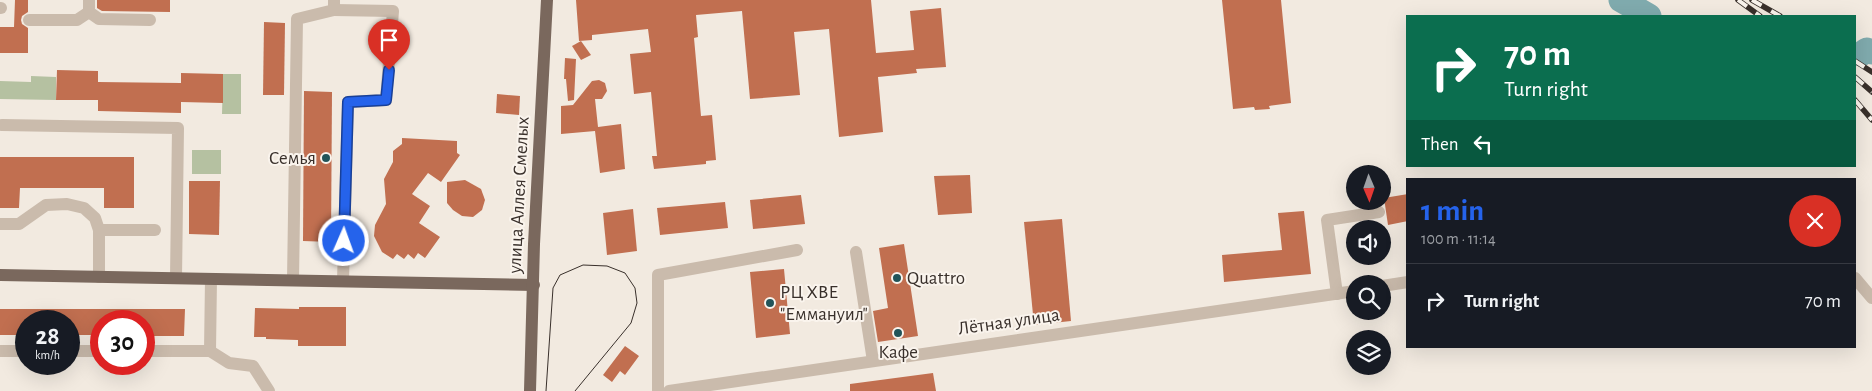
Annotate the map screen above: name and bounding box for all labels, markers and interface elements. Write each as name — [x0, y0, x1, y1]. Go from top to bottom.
pin — [368, 19, 410, 70]
icon: arrive — [375, 26, 403, 54]
icon: right — [1421, 35, 1486, 100]
text: 70 m — [1504, 37, 1571, 72]
text: Turn right — [1504, 78, 1588, 100]
street label: улица Аллея Смелых — [505, 116, 533, 275]
icon: left — [1469, 130, 1497, 158]
text: Then — [1421, 135, 1459, 154]
place label: Семья — [269, 149, 316, 168]
marker: Семья — [320, 152, 332, 164]
north arrow — [1346, 165, 1391, 210]
map controls — [1346, 165, 1391, 375]
button: close — [1789, 195, 1841, 247]
text: 1 min — [1421, 196, 1484, 226]
position arrow — [317, 214, 369, 266]
button: sound — [1346, 220, 1391, 265]
text: 100 m · 11:14 — [1421, 231, 1496, 247]
place label: Quattro — [907, 269, 965, 288]
marker: Quattro — [891, 272, 903, 284]
button: search — [1346, 275, 1391, 320]
place label: РЦ ХВЕ "Еммануил" — [780, 283, 868, 324]
icon: right — [1421, 287, 1449, 315]
text: Turn right — [1464, 292, 1539, 311]
text: 70 m — [1805, 292, 1841, 311]
marker: РЦ ХВЕ "Еммануил" — [764, 297, 776, 309]
street label: Лётная улица — [957, 305, 1061, 339]
speed limit sign: 30 — [90, 310, 155, 375]
text: 28 — [35, 324, 60, 349]
marker: Кафе — [892, 327, 904, 339]
button: layers — [1346, 330, 1391, 375]
place label: Кафе — [878, 343, 918, 362]
text: km/h — [35, 349, 60, 361]

